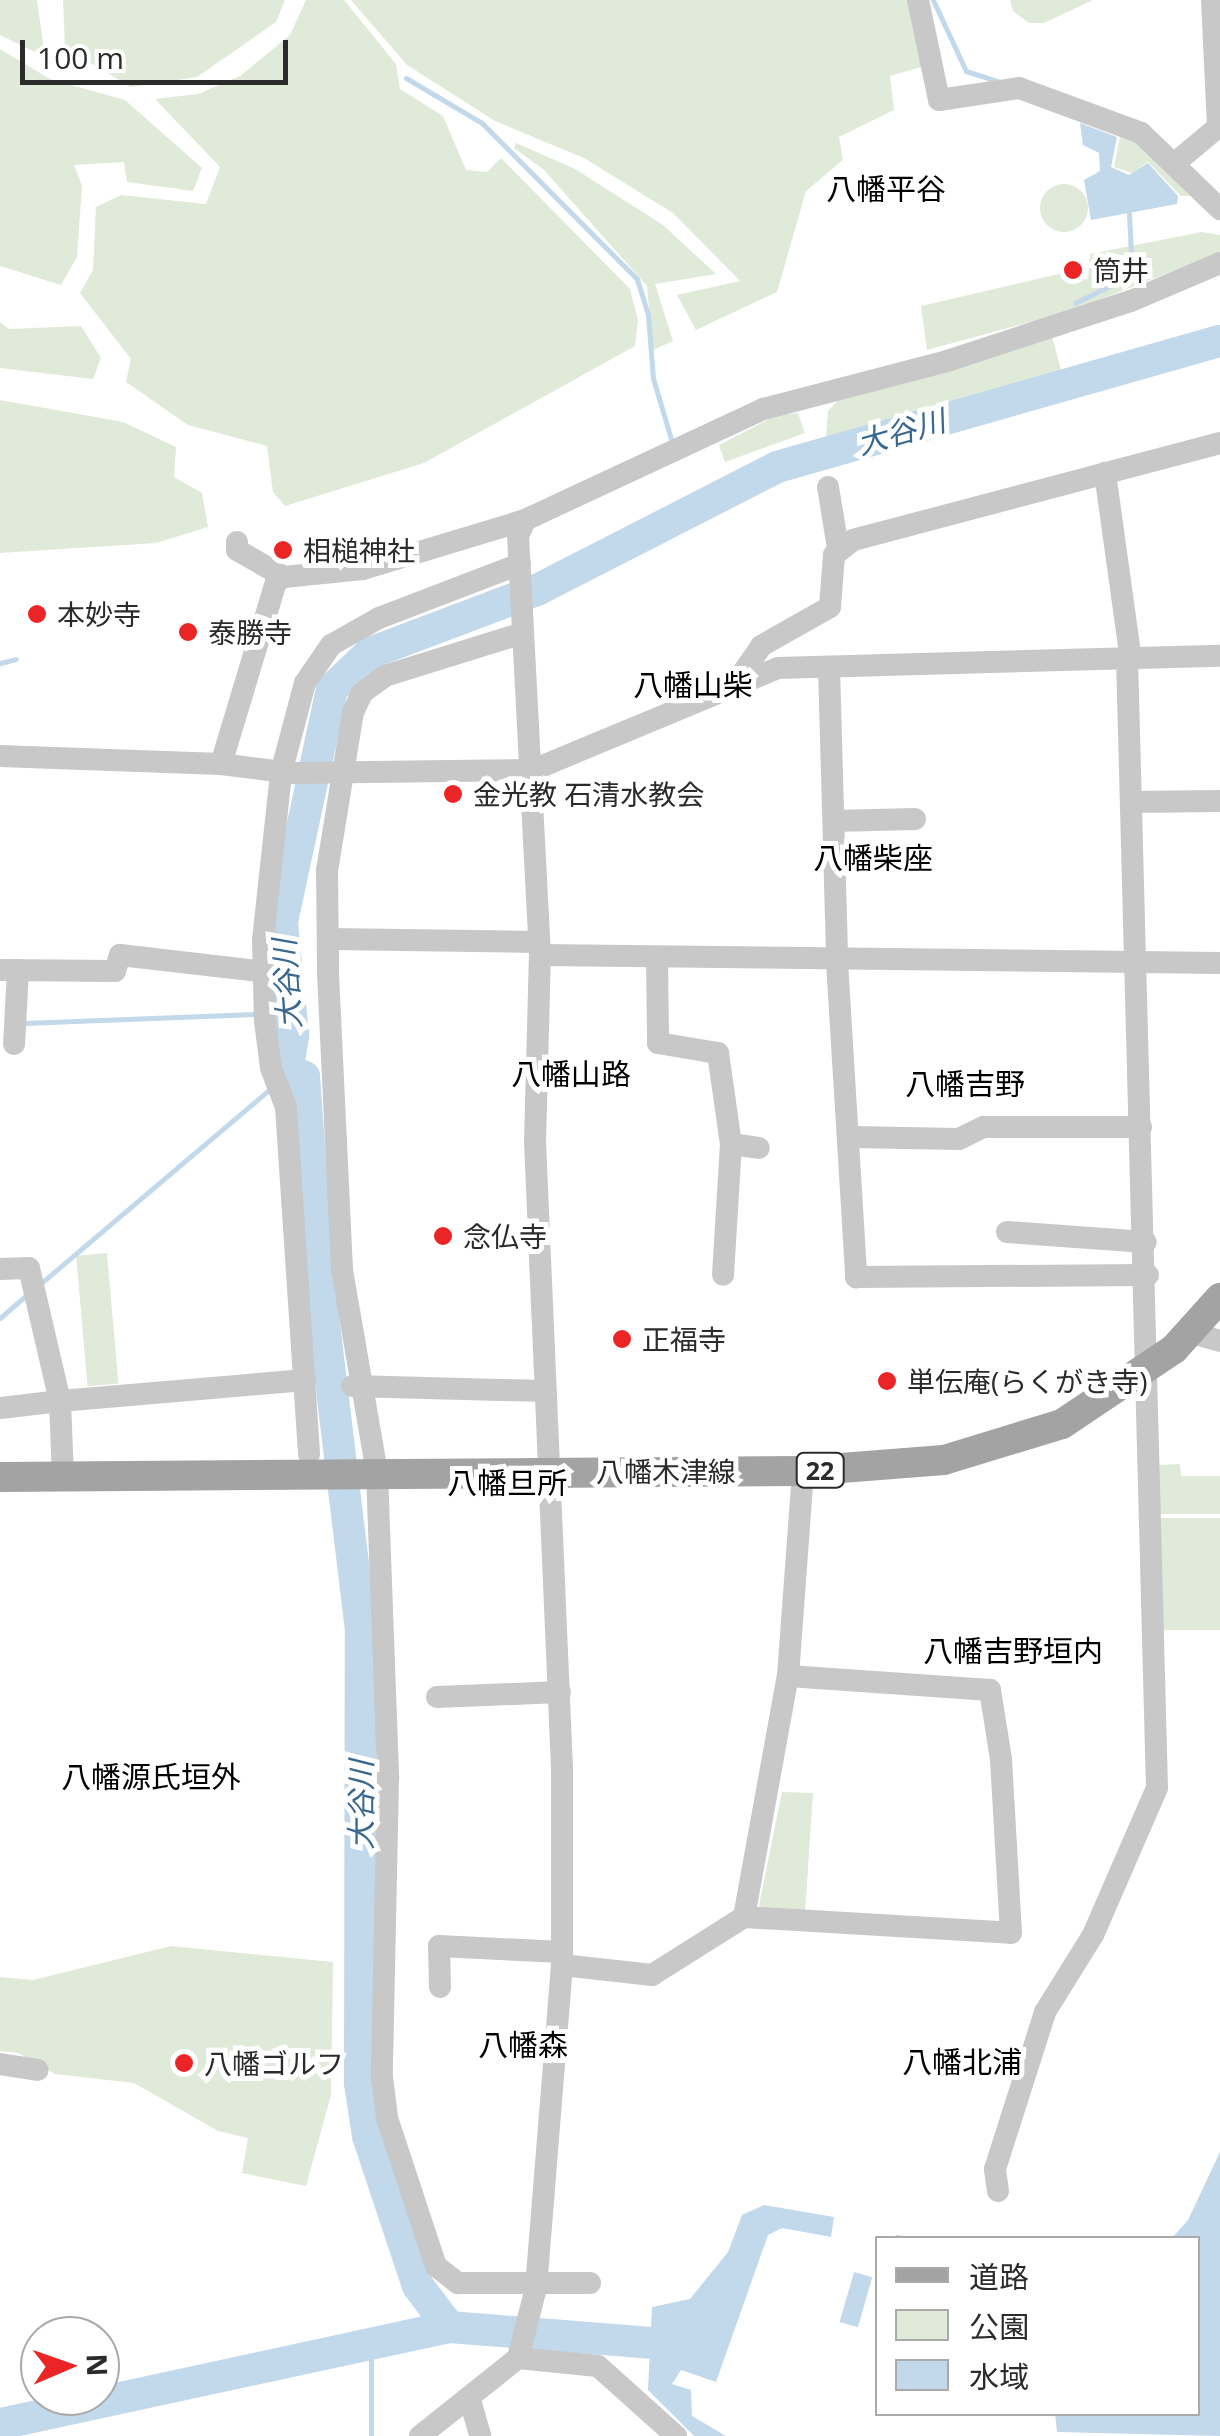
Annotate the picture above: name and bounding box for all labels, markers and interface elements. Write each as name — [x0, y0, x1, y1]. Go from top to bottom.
scale bar — [25, 20, 292, 82]
text: 100 m — [37, 37, 124, 78]
district label: 八幡平谷 — [826, 171, 946, 207]
place label: 筒井 — [1093, 253, 1149, 287]
marker: 筒井 — [1062, 259, 1084, 281]
water label: 大谷川 — [853, 402, 949, 462]
place label: 相槌神社 — [303, 533, 415, 567]
marker: 相槌神社 — [272, 539, 294, 561]
place label: 本妙寺 — [57, 597, 141, 631]
marker: 本妙寺 — [26, 603, 48, 625]
place label: 泰勝寺 — [208, 615, 292, 649]
marker: 泰勝寺 — [177, 621, 199, 643]
district label: 八幡山柴 — [633, 667, 753, 703]
place label: 金光教 石清水教会 — [473, 777, 704, 811]
marker: 金光教 石清水教会 — [442, 783, 464, 805]
district label: 八幡柴座 — [813, 840, 933, 876]
water label: 大谷川 — [266, 938, 308, 1030]
district label: 八幡山路 — [511, 1056, 631, 1092]
district label: 八幡吉野 — [905, 1066, 1025, 1102]
place label: 念仏寺 — [463, 1219, 547, 1253]
marker: 念仏寺 — [432, 1225, 454, 1247]
place label: 正福寺 — [642, 1322, 726, 1356]
marker: 正福寺 — [611, 1328, 633, 1350]
place label: 単伝庵(らくがき寺) — [907, 1364, 1148, 1398]
marker: 単伝庵(らくがき寺) — [876, 1370, 898, 1392]
road number: 22 — [795, 1450, 845, 1490]
street label: 八幡木津線 — [596, 1454, 736, 1488]
district label: 八幡旦所 — [447, 1465, 567, 1501]
district label: 八幡吉野垣内 — [923, 1633, 1103, 1669]
district label: 八幡源氏垣外 — [61, 1759, 241, 1795]
water label: 大谷川 — [343, 1760, 379, 1850]
district label: 八幡森 — [478, 2027, 568, 2063]
district label: 八幡北浦 — [902, 2044, 1022, 2080]
place label: 八幡ゴルフ — [204, 2046, 344, 2080]
marker: 八幡ゴルフ — [173, 2052, 195, 2074]
legend — [875, 2236, 1200, 2416]
text: 道路 — [969, 2256, 1029, 2297]
text: 公園 — [969, 2306, 1029, 2347]
north arrow — [20, 2316, 120, 2416]
text: N — [79, 2353, 117, 2377]
text: 水域 — [969, 2356, 1029, 2397]

